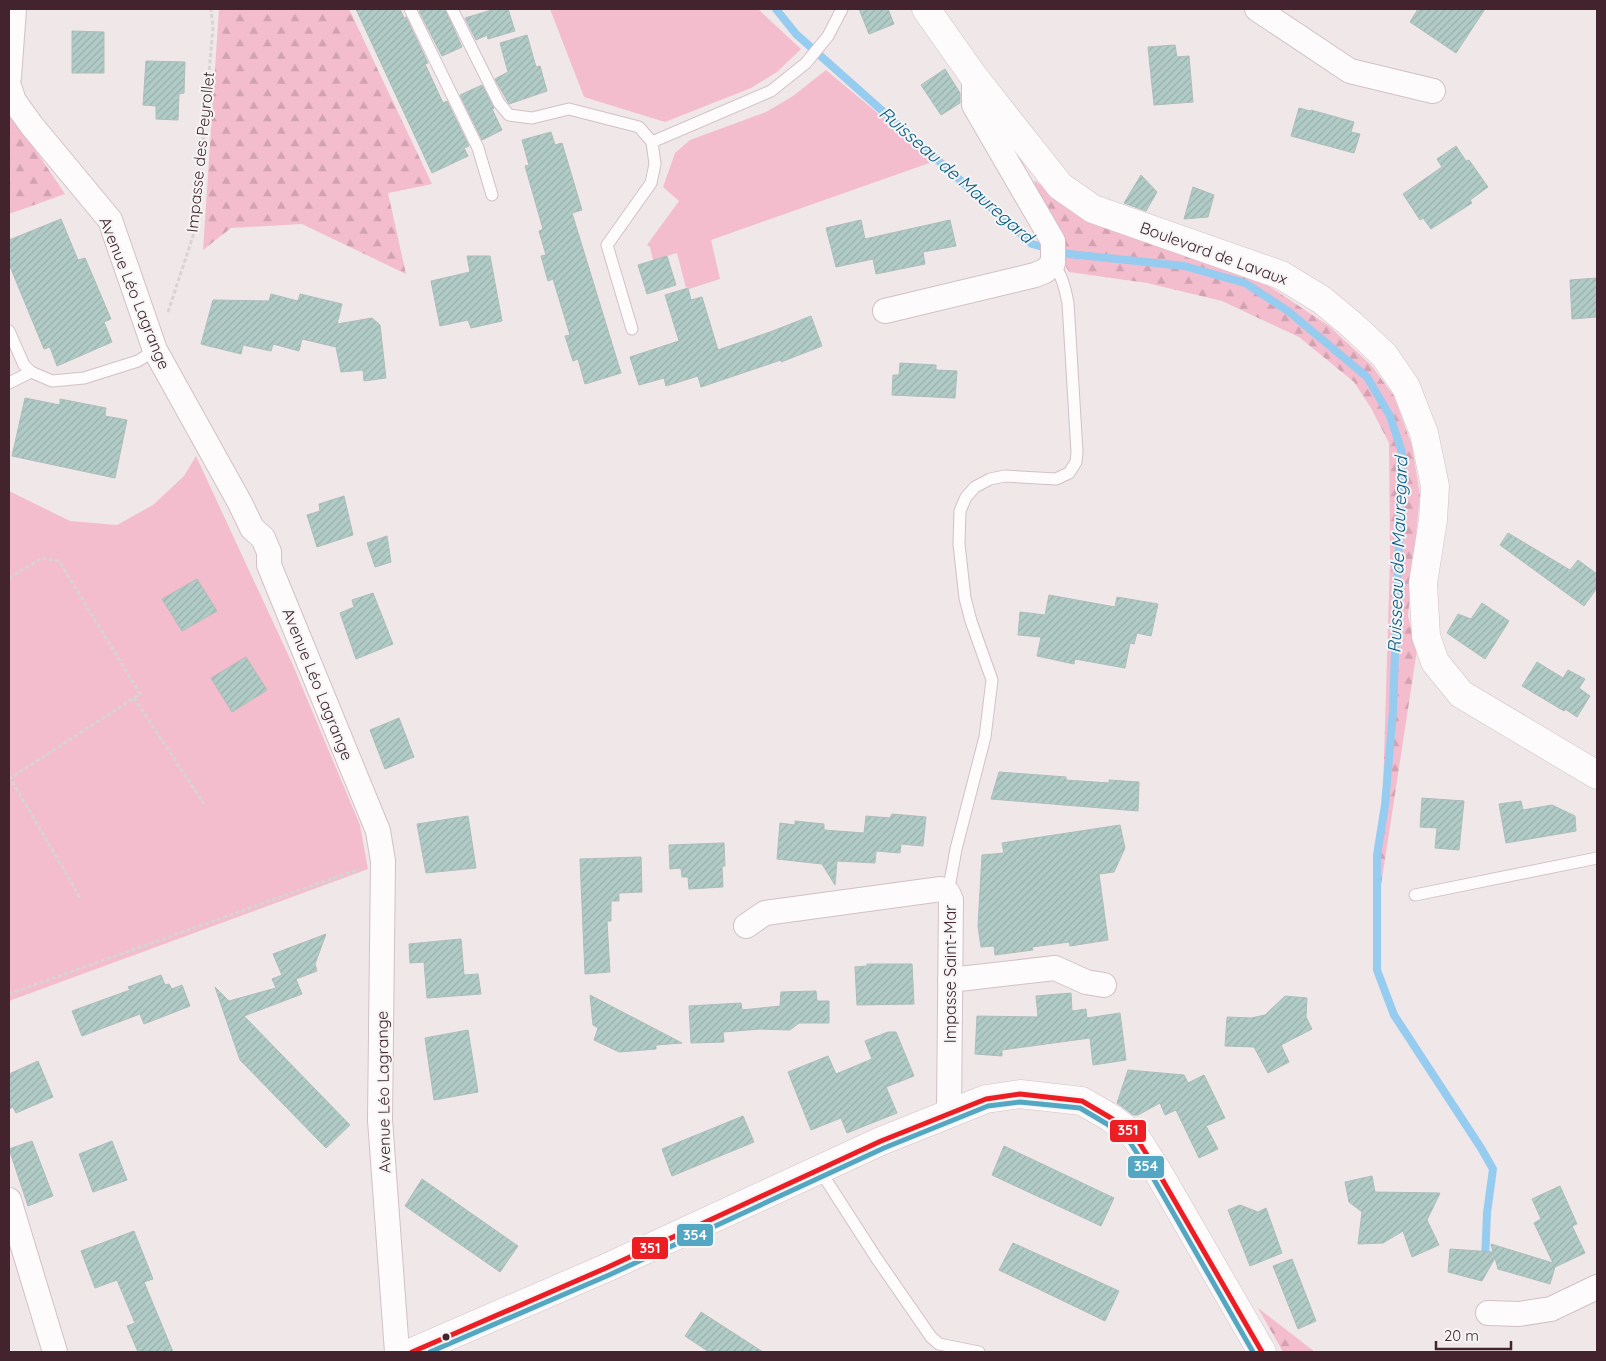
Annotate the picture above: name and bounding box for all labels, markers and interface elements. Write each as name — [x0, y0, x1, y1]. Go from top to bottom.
street label: Impasse des Peyrollet — [182, 71, 218, 233]
water label: Ruisseau de Mauregard — [874, 101, 1040, 249]
street label: Avenue Léo Lagrange — [95, 214, 175, 372]
street label: Boulevard de Lavaux — [1137, 217, 1291, 289]
water label: Ruisseau de Mauregard — [1383, 454, 1413, 654]
street label: Avenue Léo Lagrange — [278, 605, 358, 763]
street label: Impasse Saint-Mar — [940, 905, 960, 1043]
street label: Avenue Léo Lagrange — [372, 1011, 394, 1173]
line badge: 351 — [1109, 1119, 1147, 1143]
text: 351 — [1117, 1121, 1139, 1139]
line badge: 354 — [1127, 1155, 1165, 1179]
text: 354 — [1134, 1157, 1158, 1175]
line badge: 354 — [676, 1223, 714, 1247]
text: 354 — [683, 1226, 707, 1244]
line badge: 351 — [631, 1236, 669, 1260]
text: 351 — [639, 1239, 661, 1257]
scale bar — [1436, 1318, 1511, 1350]
text: 20 m — [1444, 1326, 1479, 1345]
unlabelled marker — [441, 1332, 451, 1342]

